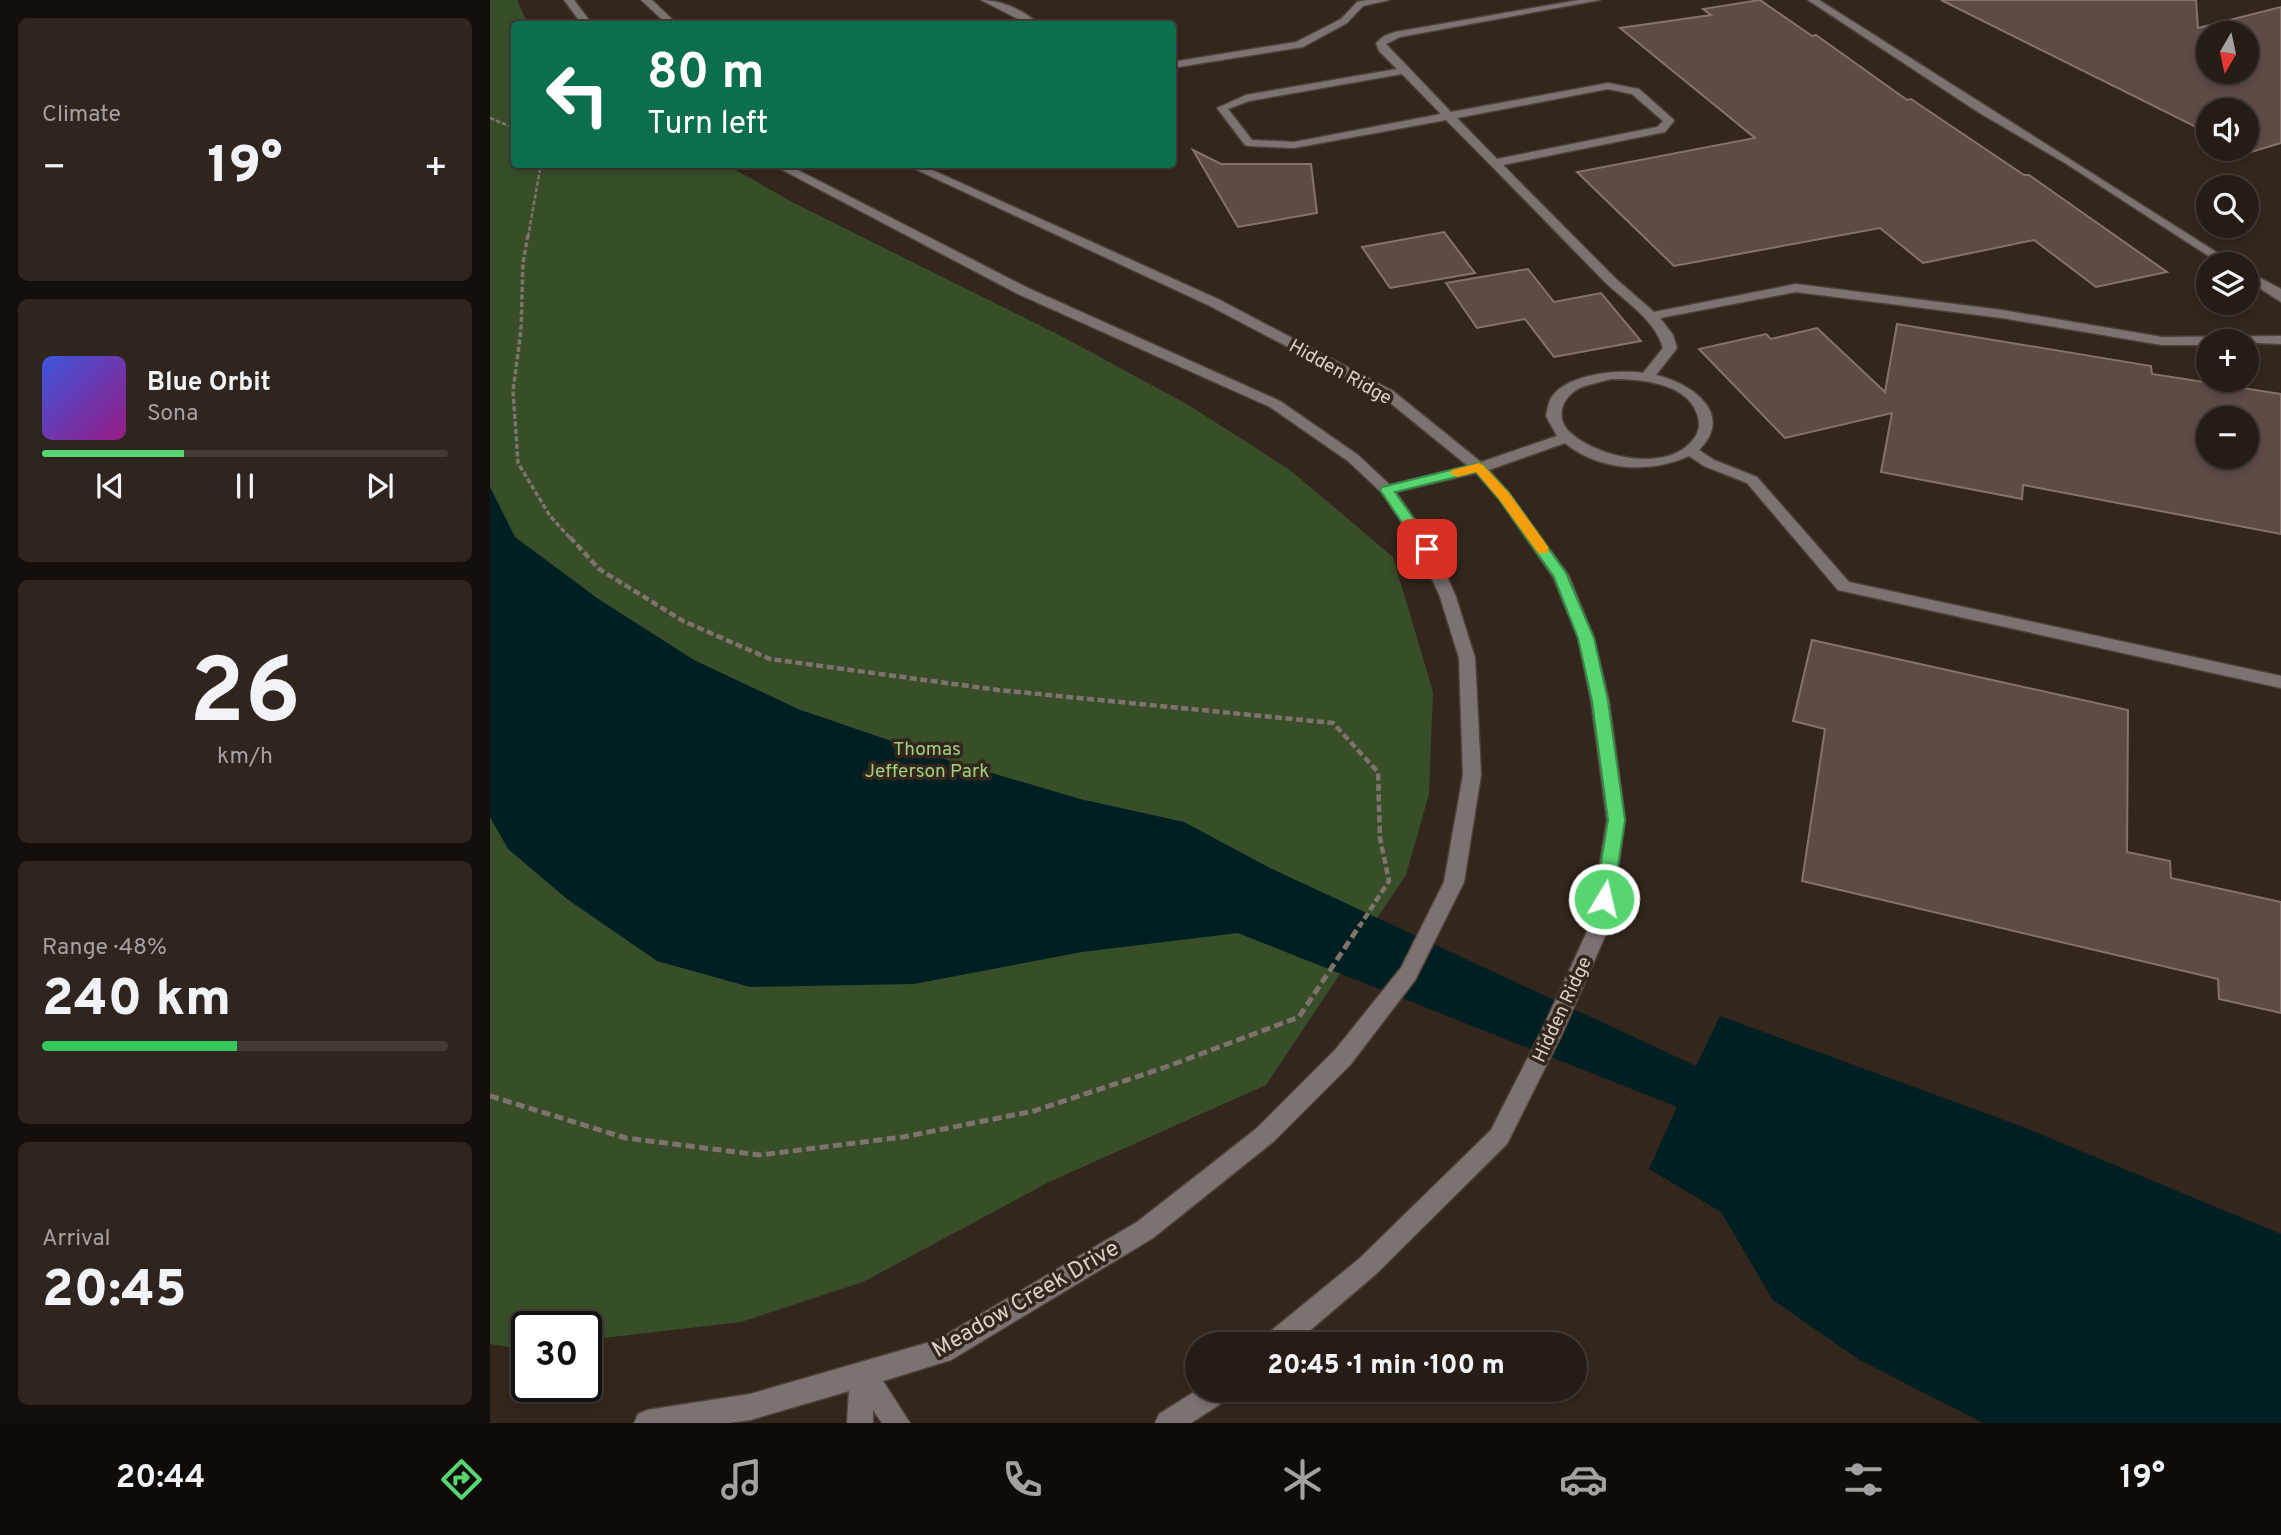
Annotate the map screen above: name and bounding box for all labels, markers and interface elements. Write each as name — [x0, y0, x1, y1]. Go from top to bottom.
north arrow — [2196, 21, 2259, 84]
map controls — [2196, 21, 2259, 469]
text: 80 m — [647, 44, 764, 106]
icon: left — [532, 49, 623, 140]
button: sound — [2196, 98, 2259, 161]
text: Climate — [42, 101, 121, 130]
text: Turn left — [647, 105, 768, 145]
text: 19° — [207, 135, 283, 201]
text: − — [42, 145, 67, 194]
text: + — [423, 145, 448, 194]
button: search — [2196, 175, 2259, 238]
button: layers — [2196, 252, 2259, 315]
button: + — [2196, 329, 2259, 392]
street label: Hidden Ridge — [1284, 335, 1396, 411]
text: Blue Orbit — [147, 367, 271, 400]
text: Sona — [147, 400, 198, 429]
button: − — [2196, 406, 2259, 469]
icon: previous — [91, 467, 129, 505]
icon: pause — [226, 467, 264, 505]
icon: next — [361, 467, 399, 505]
pin — [1397, 519, 1457, 579]
icon: arrive — [1408, 530, 1446, 568]
text: 26 — [189, 640, 301, 755]
park label: Thomas Jefferson Park — [865, 738, 989, 784]
text: km/h — [217, 743, 273, 772]
position arrow — [1567, 862, 1641, 936]
text: Range · 48% — [42, 934, 167, 963]
street label: Hidden Ridge — [1528, 953, 1598, 1067]
text: 240 km — [42, 968, 231, 1034]
text: Arrival — [42, 1225, 111, 1254]
street label: Meadow Creek Drive — [928, 1235, 1125, 1366]
text: 20:45 — [42, 1259, 187, 1325]
speed limit sign: 30 — [511, 1311, 602, 1402]
text: 20:45 · 1 min · 100 m — [1267, 1350, 1505, 1383]
icon: directions — [437, 1455, 486, 1504]
icon: music — [717, 1455, 766, 1504]
icon: phone — [998, 1455, 1047, 1504]
icon: climate — [1278, 1455, 1327, 1504]
icon: car — [1559, 1455, 1608, 1504]
icon: filters — [1839, 1455, 1888, 1504]
text: 20:44 — [116, 1459, 205, 1499]
text: 19° — [2119, 1459, 2165, 1499]

